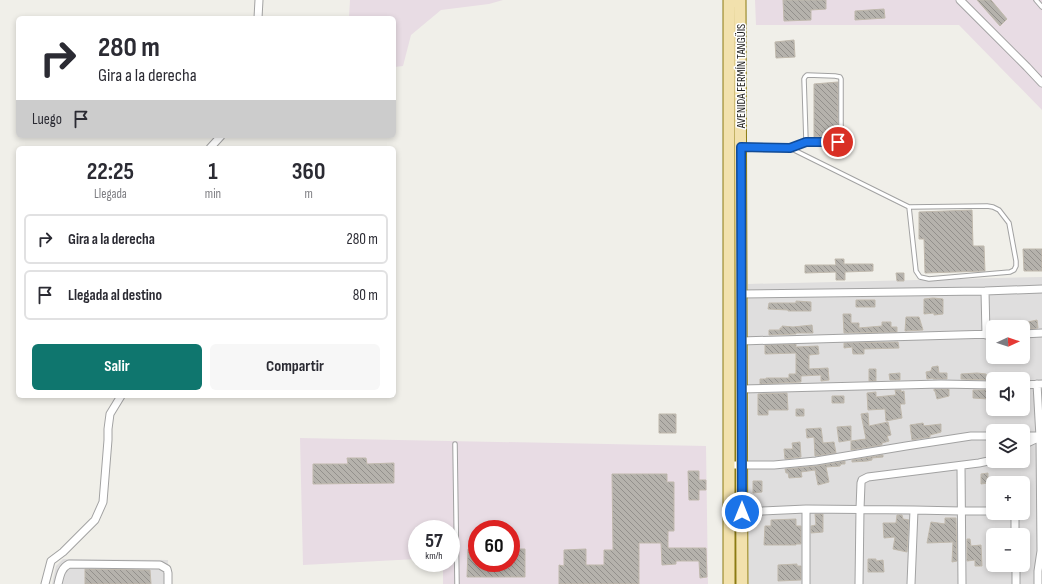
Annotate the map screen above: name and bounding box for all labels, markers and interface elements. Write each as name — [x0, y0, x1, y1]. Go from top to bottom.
street label: AVENIDA FERMÍN TANGÜIS — [734, 24, 749, 129]
text: 280 m — [98, 31, 160, 64]
icon: right — [32, 32, 84, 84]
text: Gira a la derecha — [98, 65, 197, 86]
icon: arrive — [70, 108, 92, 130]
text: Luego — [32, 110, 62, 129]
pin — [821, 125, 855, 159]
icon: arrive — [827, 131, 849, 153]
text: 22:25 — [87, 157, 134, 186]
text: 1 — [208, 157, 218, 186]
text: 360 — [292, 157, 325, 186]
text: Llegada — [94, 186, 127, 202]
text: min — [205, 186, 221, 202]
text: m — [304, 186, 313, 202]
icon: right — [34, 228, 56, 250]
text: Gira a la derecha — [68, 230, 155, 249]
text: 280 m — [347, 230, 378, 249]
icon: arrive — [34, 284, 56, 306]
text: Llegada al destino — [68, 286, 162, 305]
text: 80 m — [353, 286, 378, 305]
north arrow — [986, 320, 1030, 364]
map controls — [986, 320, 1030, 572]
button: Salir — [32, 344, 202, 390]
button: Compartir — [210, 344, 380, 390]
button: sound — [986, 372, 1030, 416]
button: layers — [986, 424, 1030, 468]
button: + — [986, 476, 1030, 520]
position arrow — [721, 491, 763, 533]
speed limit sign: 60 — [468, 520, 520, 572]
button: − — [986, 528, 1030, 572]
text: 57 — [425, 529, 443, 553]
text: km/h — [425, 550, 443, 562]

